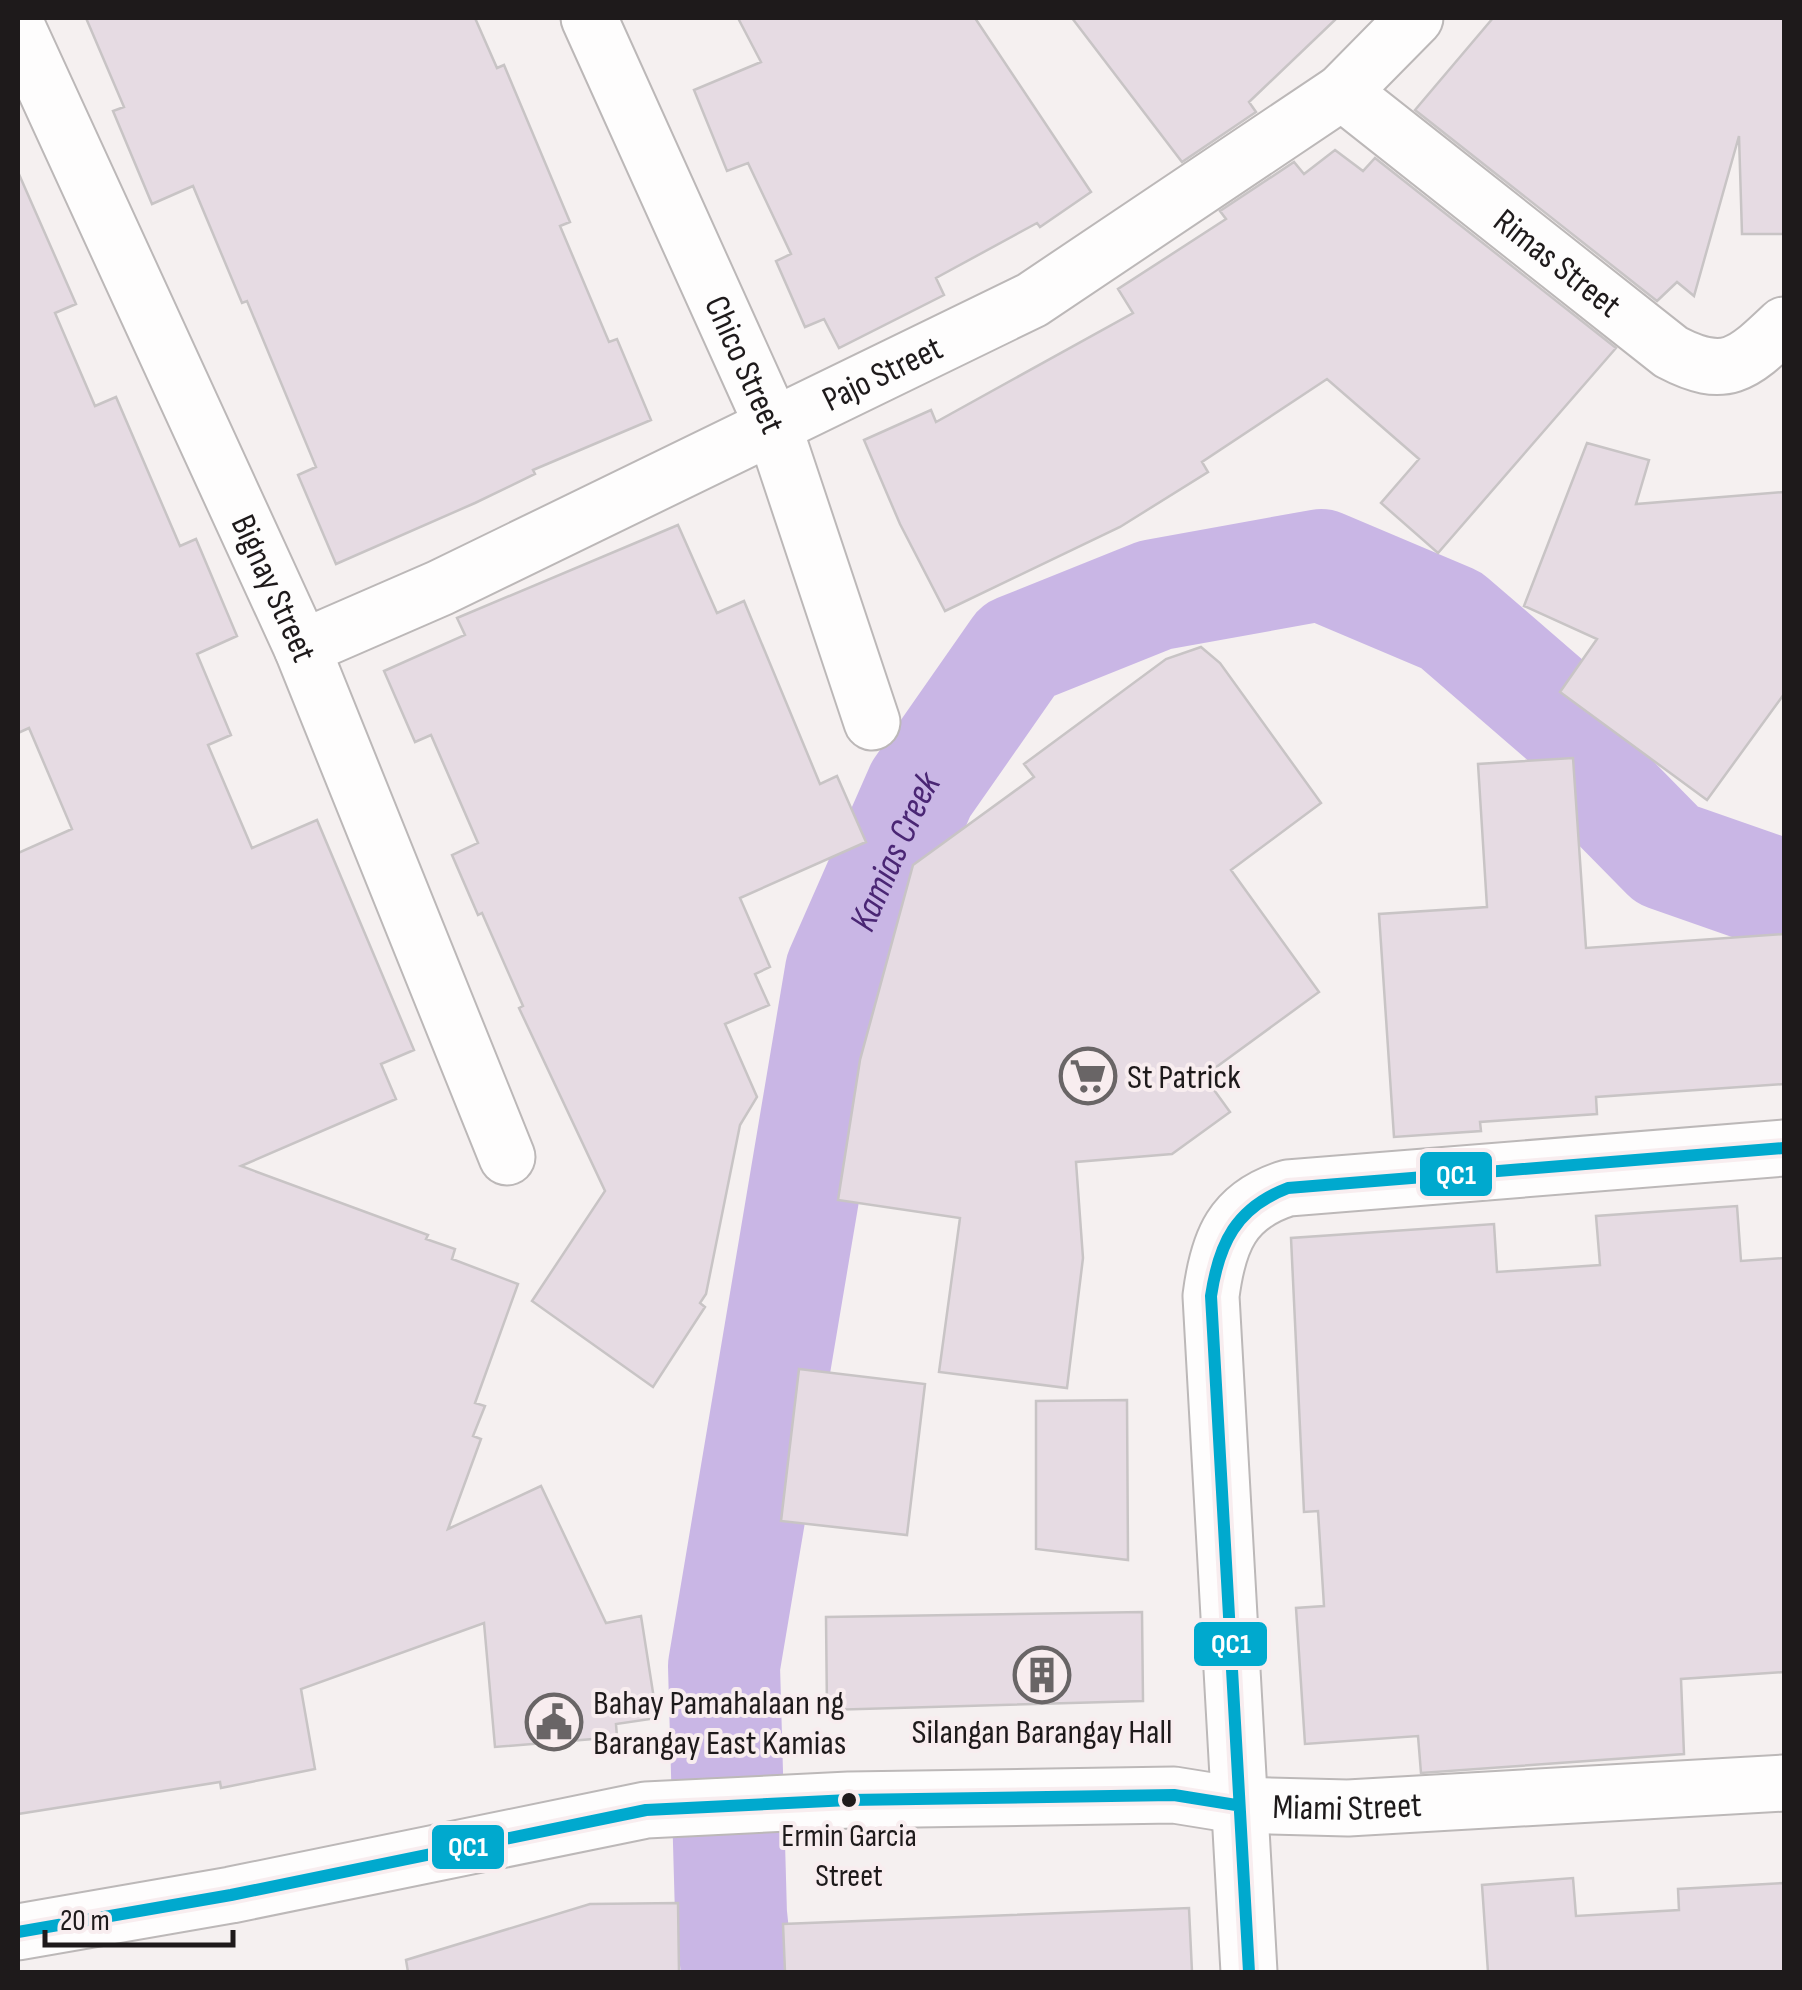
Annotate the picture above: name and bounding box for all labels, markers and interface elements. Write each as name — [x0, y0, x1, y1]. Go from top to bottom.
street label: Rimas Street — [1484, 200, 1629, 327]
street label: Chico Street — [694, 289, 794, 441]
street label: Pajo Street — [816, 327, 950, 422]
street label: Bignay Street — [221, 508, 325, 668]
water label: Kamias Creek — [840, 762, 951, 938]
supermarket icon: St Patrick — [1058, 1046, 1118, 1106]
place label: St Patrick — [1127, 1056, 1241, 1099]
line badge: QC1 — [1418, 1150, 1494, 1198]
text: QC1 — [1436, 1159, 1476, 1192]
line badge: QC1 — [1192, 1620, 1269, 1668]
text: QC1 — [1211, 1628, 1251, 1661]
building icon: Silangan Barangay Hall — [1012, 1645, 1072, 1705]
place label: Bahay Pamahalaan ng Barangay East Kamias — [593, 1682, 846, 1765]
public building icon: Bahay Pamahalaan ng Barangay East Kamias — [524, 1692, 584, 1752]
place label: Silangan Barangay Hall — [911, 1711, 1173, 1754]
street label: Miami Street — [1272, 1784, 1423, 1831]
marker: Ermin Garcia Street — [839, 1790, 859, 1810]
place label: Ermin Garcia Street — [781, 1817, 917, 1896]
line badge: QC1 — [430, 1823, 506, 1871]
text: QC1 — [448, 1831, 488, 1864]
scale bar — [45, 1885, 232, 1947]
text: 20 m — [60, 1903, 110, 1939]

